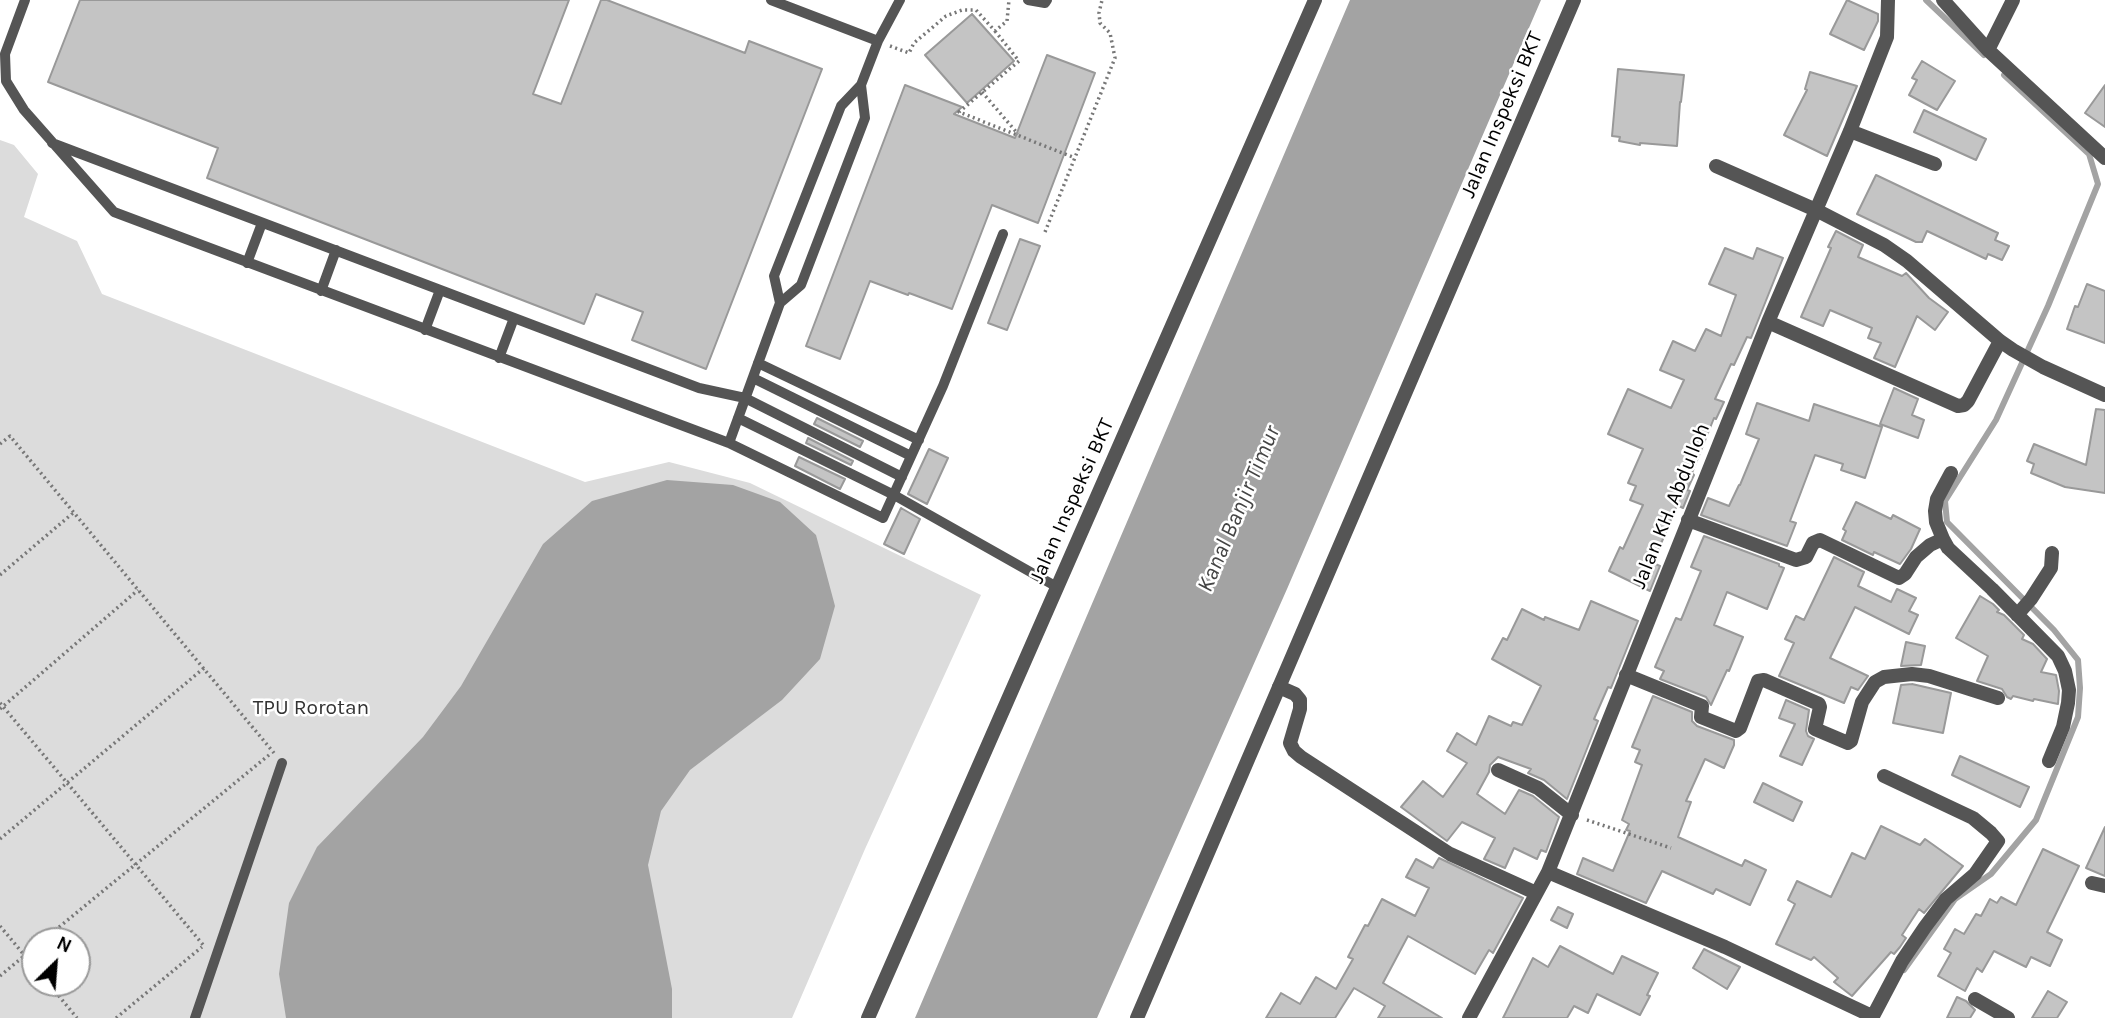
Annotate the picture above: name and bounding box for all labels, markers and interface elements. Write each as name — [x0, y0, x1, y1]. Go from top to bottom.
street label: Jalan Inspeksi BKT — [1456, 28, 1548, 202]
street label: Jalan Inspeksi BKT — [1024, 414, 1120, 588]
street label: Jalan KH. Abdulloh — [1626, 420, 1716, 592]
water label: Kanal Banjir Timur — [1192, 422, 1286, 596]
park label: TPU Rorotan — [253, 695, 369, 721]
north arrow — [21, 927, 91, 997]
text: N — [53, 932, 75, 958]

